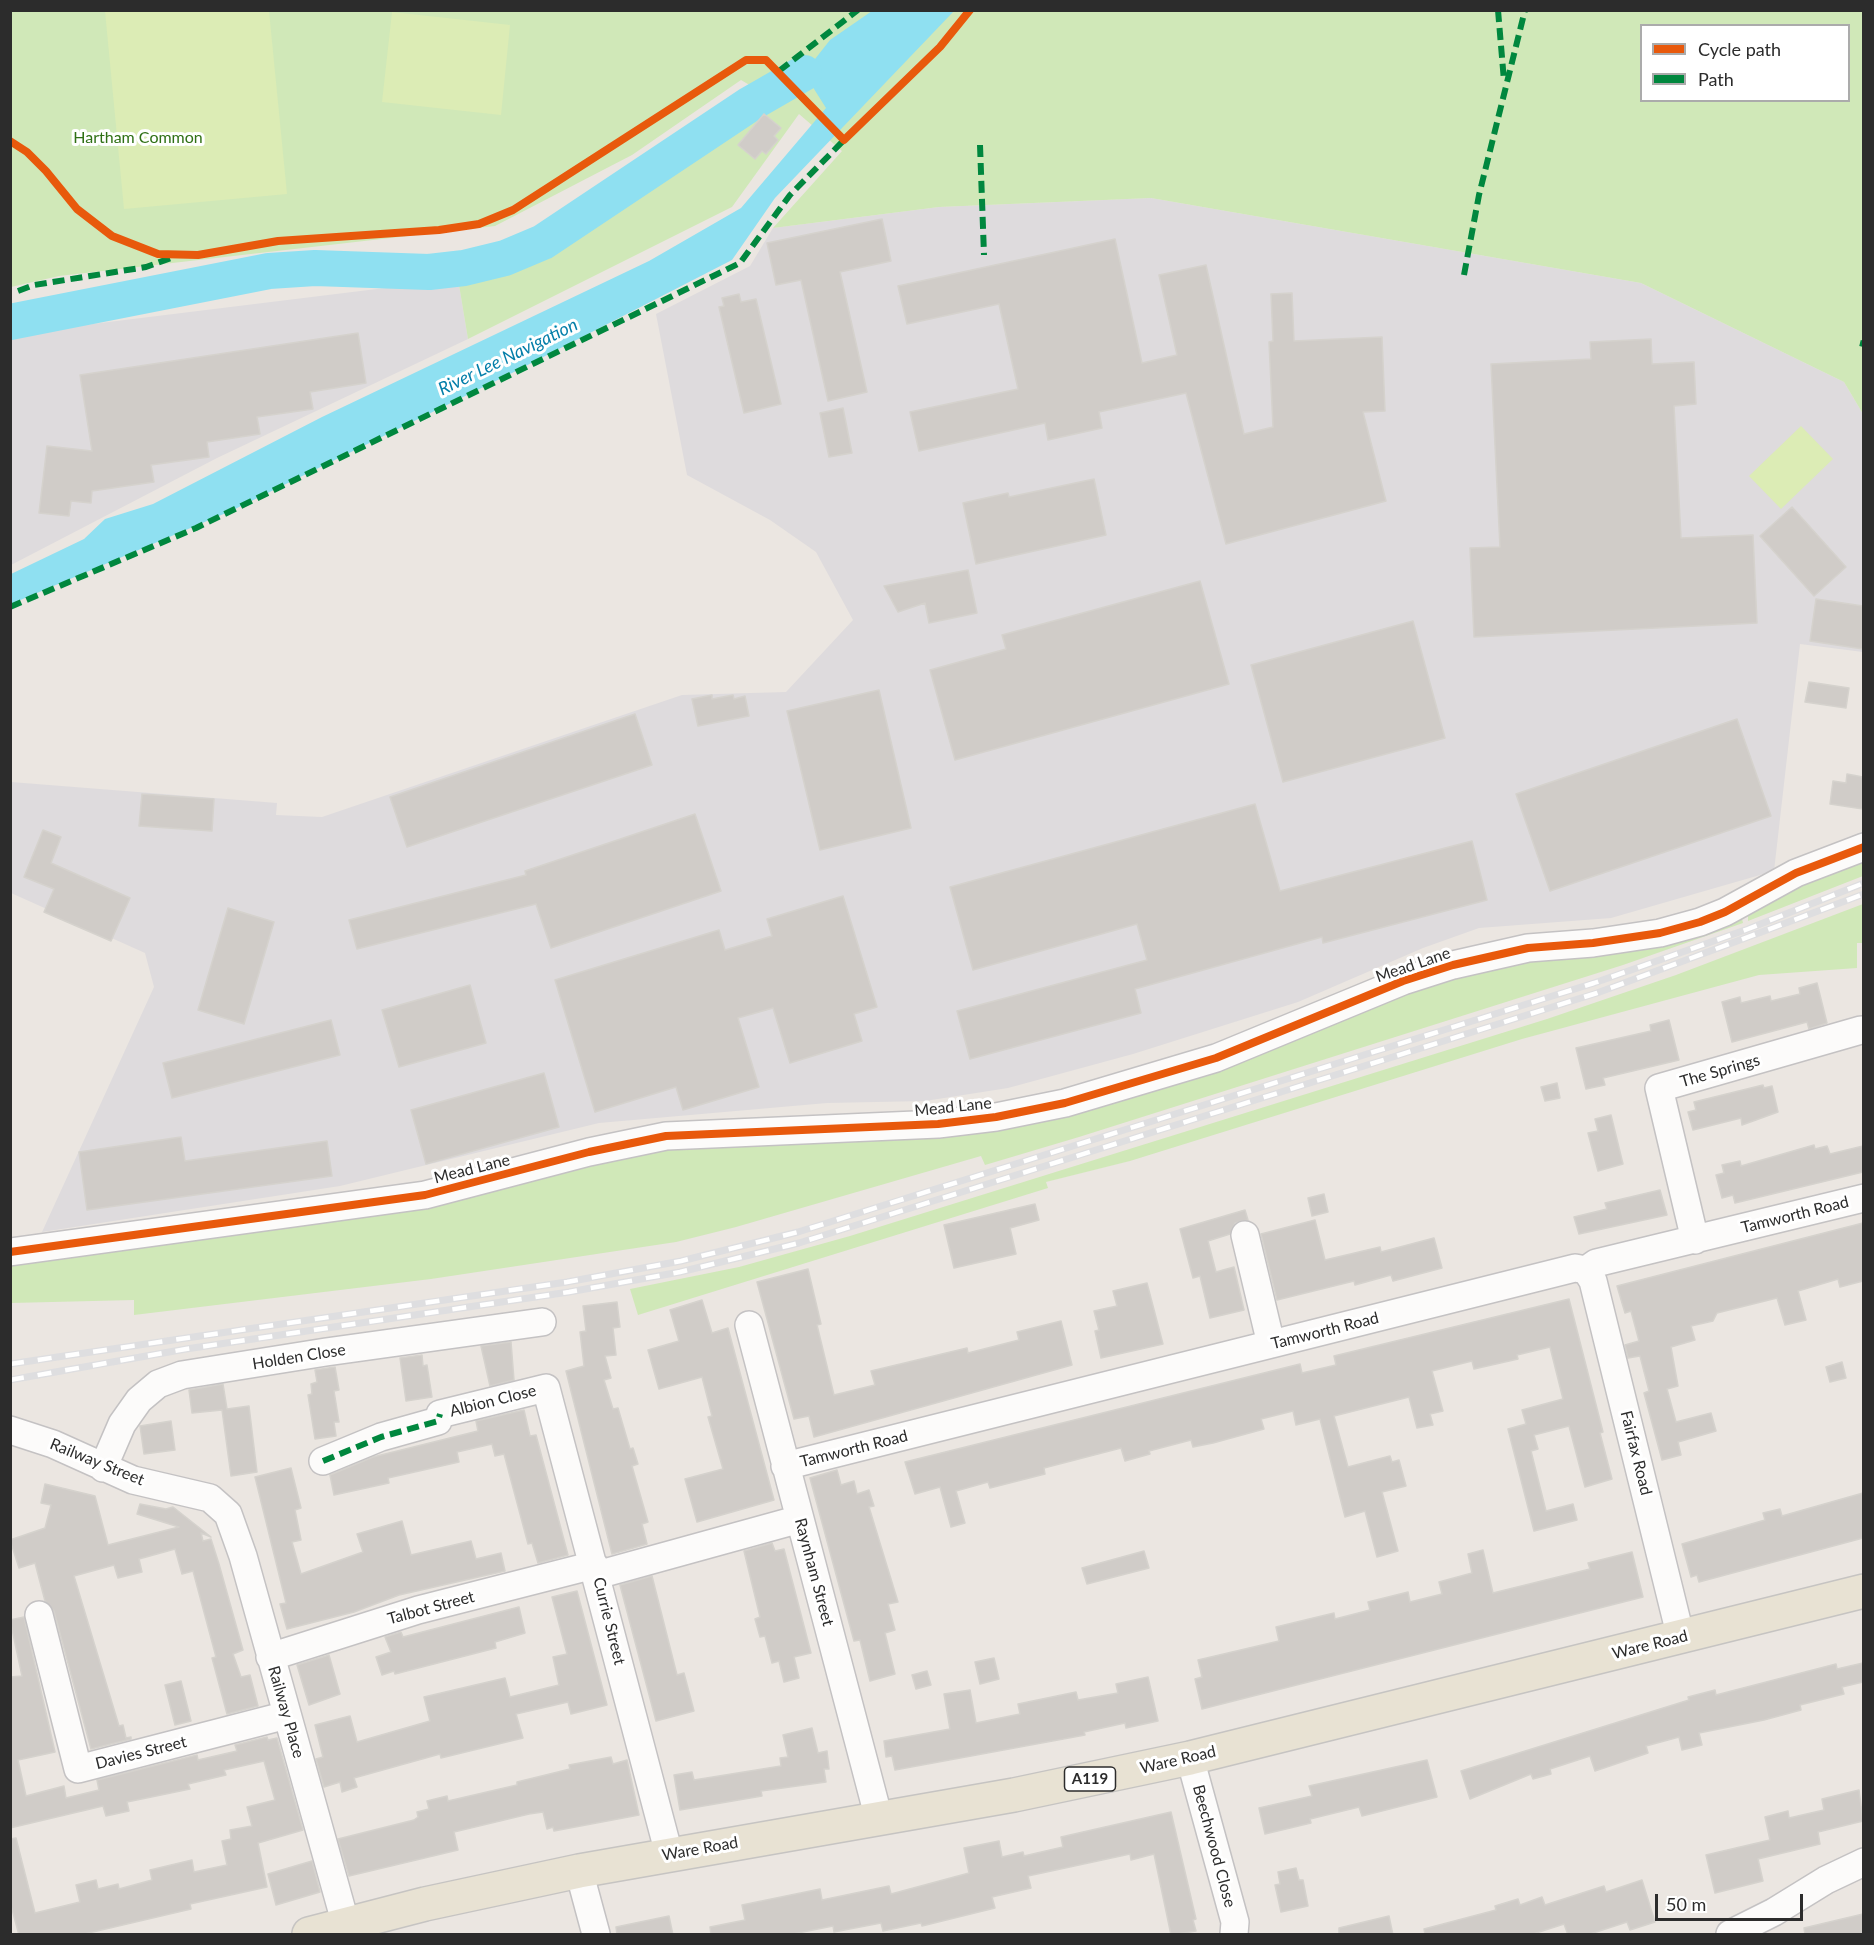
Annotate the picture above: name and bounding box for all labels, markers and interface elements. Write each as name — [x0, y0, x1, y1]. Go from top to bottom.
legend — [1640, 24, 1850, 102]
text: Cycle path — [1698, 38, 1781, 60]
text: Path — [1698, 68, 1734, 90]
park label: Hartham Common — [73, 128, 203, 148]
water label: River Lee Navigation — [435, 314, 581, 400]
street label: Mead Lane — [1373, 943, 1453, 987]
street label: The Springs — [1678, 1050, 1762, 1092]
street label: Mead Lane — [913, 1093, 993, 1121]
street label: Mead Lane — [432, 1150, 512, 1188]
street label: Tamworth Road — [1739, 1192, 1851, 1238]
street label: Tamworth Road — [1269, 1308, 1381, 1354]
street label: Holden Close — [251, 1340, 347, 1374]
street label: Albion Close — [448, 1381, 538, 1421]
street label: Fairfax Road — [1616, 1409, 1656, 1497]
street label: Tamworth Road — [798, 1426, 910, 1472]
street label: Railway Street — [47, 1434, 147, 1490]
street label: Raynham Street — [790, 1516, 838, 1628]
street label: Currie Street — [589, 1575, 629, 1667]
street label: Talbot Street — [385, 1587, 477, 1629]
street label: Ware Road — [1610, 1626, 1690, 1664]
street label: Railway Place — [264, 1664, 308, 1760]
street label: Davies Street — [93, 1732, 189, 1774]
street label: Ware Road — [1138, 1742, 1218, 1778]
road number: A119 — [1064, 1767, 1116, 1791]
street label: Beechwood Close — [1188, 1783, 1240, 1909]
street label: Ware Road — [660, 1833, 740, 1865]
scale bar — [1658, 1882, 1806, 1920]
text: 50 m — [1666, 1893, 1706, 1915]

